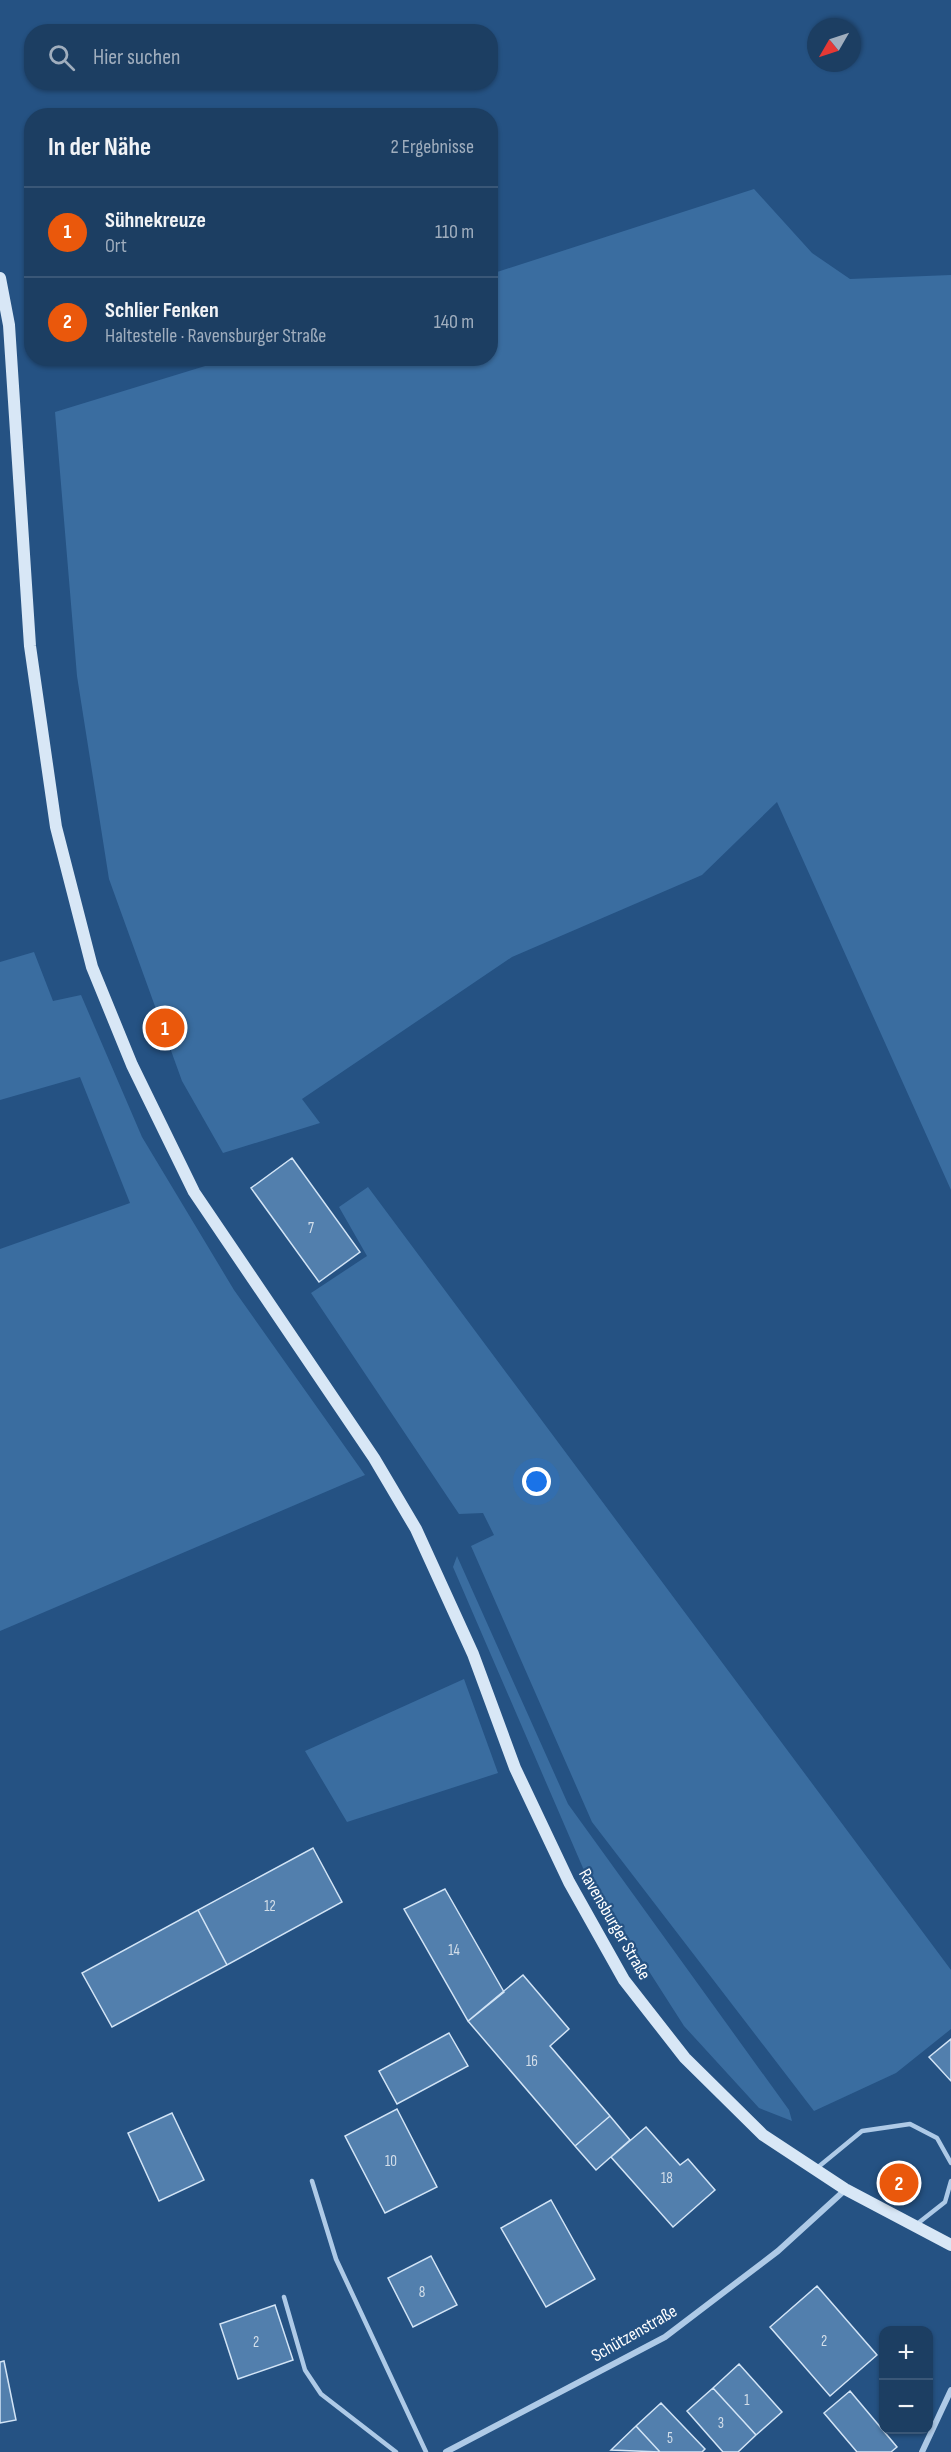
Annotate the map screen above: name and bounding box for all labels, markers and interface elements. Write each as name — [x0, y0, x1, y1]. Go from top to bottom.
north arrow — [807, 18, 861, 72]
search box — [24, 24, 498, 90]
icon: search — [45, 41, 78, 74]
text: Hier suchen — [93, 44, 181, 71]
text: In der Nähe — [48, 132, 151, 163]
text: 2 Ergebnisse — [390, 135, 474, 159]
text: Sühnekreuze — [105, 207, 206, 234]
text: 1 — [64, 220, 71, 244]
text: 110 m — [435, 220, 474, 244]
text: Ort — [105, 234, 127, 258]
text: Schlier Fenken — [105, 297, 219, 324]
text: 2 — [63, 310, 72, 334]
text: 140 m — [434, 310, 474, 334]
text: Haltestelle · Ravensburger Straße — [105, 324, 326, 348]
pin: 1 — [146, 1006, 184, 1050]
house number: 7 — [308, 1219, 314, 1238]
your location — [522, 1467, 551, 1496]
street label: Ravensburger Straße — [574, 1865, 655, 1984]
house number: 12 — [264, 1897, 276, 1916]
house number: 14 — [448, 1941, 460, 1960]
house number: 16 — [526, 2052, 538, 2071]
house number: 10 — [385, 2152, 397, 2171]
pin: 2 — [880, 2160, 918, 2206]
house number: 18 — [661, 2169, 673, 2188]
house number: 8 — [419, 2283, 425, 2302]
street label: Schützenstraße — [588, 2300, 681, 2366]
map controls — [879, 2326, 933, 2434]
button: + — [879, 2326, 933, 2380]
house number: 2 — [821, 2332, 827, 2351]
house number: 2 — [253, 2333, 259, 2352]
button: − — [879, 2380, 933, 2434]
house number: 1 — [744, 2391, 750, 2410]
house number: 3 — [718, 2414, 724, 2433]
house number: 5 — [667, 2429, 673, 2448]

